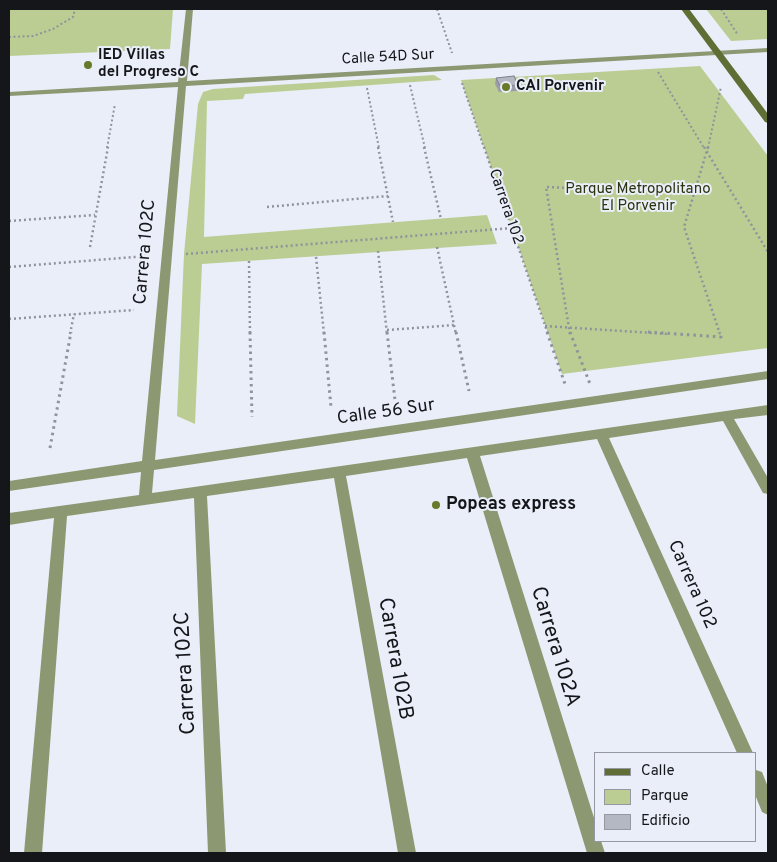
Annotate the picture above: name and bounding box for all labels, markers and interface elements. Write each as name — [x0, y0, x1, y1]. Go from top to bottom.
place label: IED Villas del Progreso C — [98, 47, 199, 82]
street label: Calle 54D Sur — [341, 47, 435, 69]
marker: IED Villas del Progreso C — [82, 59, 94, 71]
place label: CAI Porvenir — [516, 78, 604, 96]
marker: CAI Porvenir — [500, 81, 512, 93]
street label: Carrera 102 — [484, 167, 526, 247]
park label: Parque Metropolitano El Porvenir — [565, 181, 711, 216]
street label: Carrera 102C — [131, 198, 161, 306]
street label: Calle 56 Sur — [336, 395, 436, 431]
place label: Popeas express — [446, 494, 576, 516]
marker: Popeas express — [430, 499, 442, 511]
street label: Carrera 102 — [662, 538, 720, 632]
street label: Carrera 102A — [524, 584, 584, 710]
street label: Carrera 102B — [371, 596, 417, 722]
street label: Carrera 102C — [171, 611, 203, 735]
legend — [594, 752, 757, 842]
text: Calle — [641, 762, 675, 781]
text: Parque — [641, 787, 689, 806]
text: Edificio — [641, 812, 690, 831]

